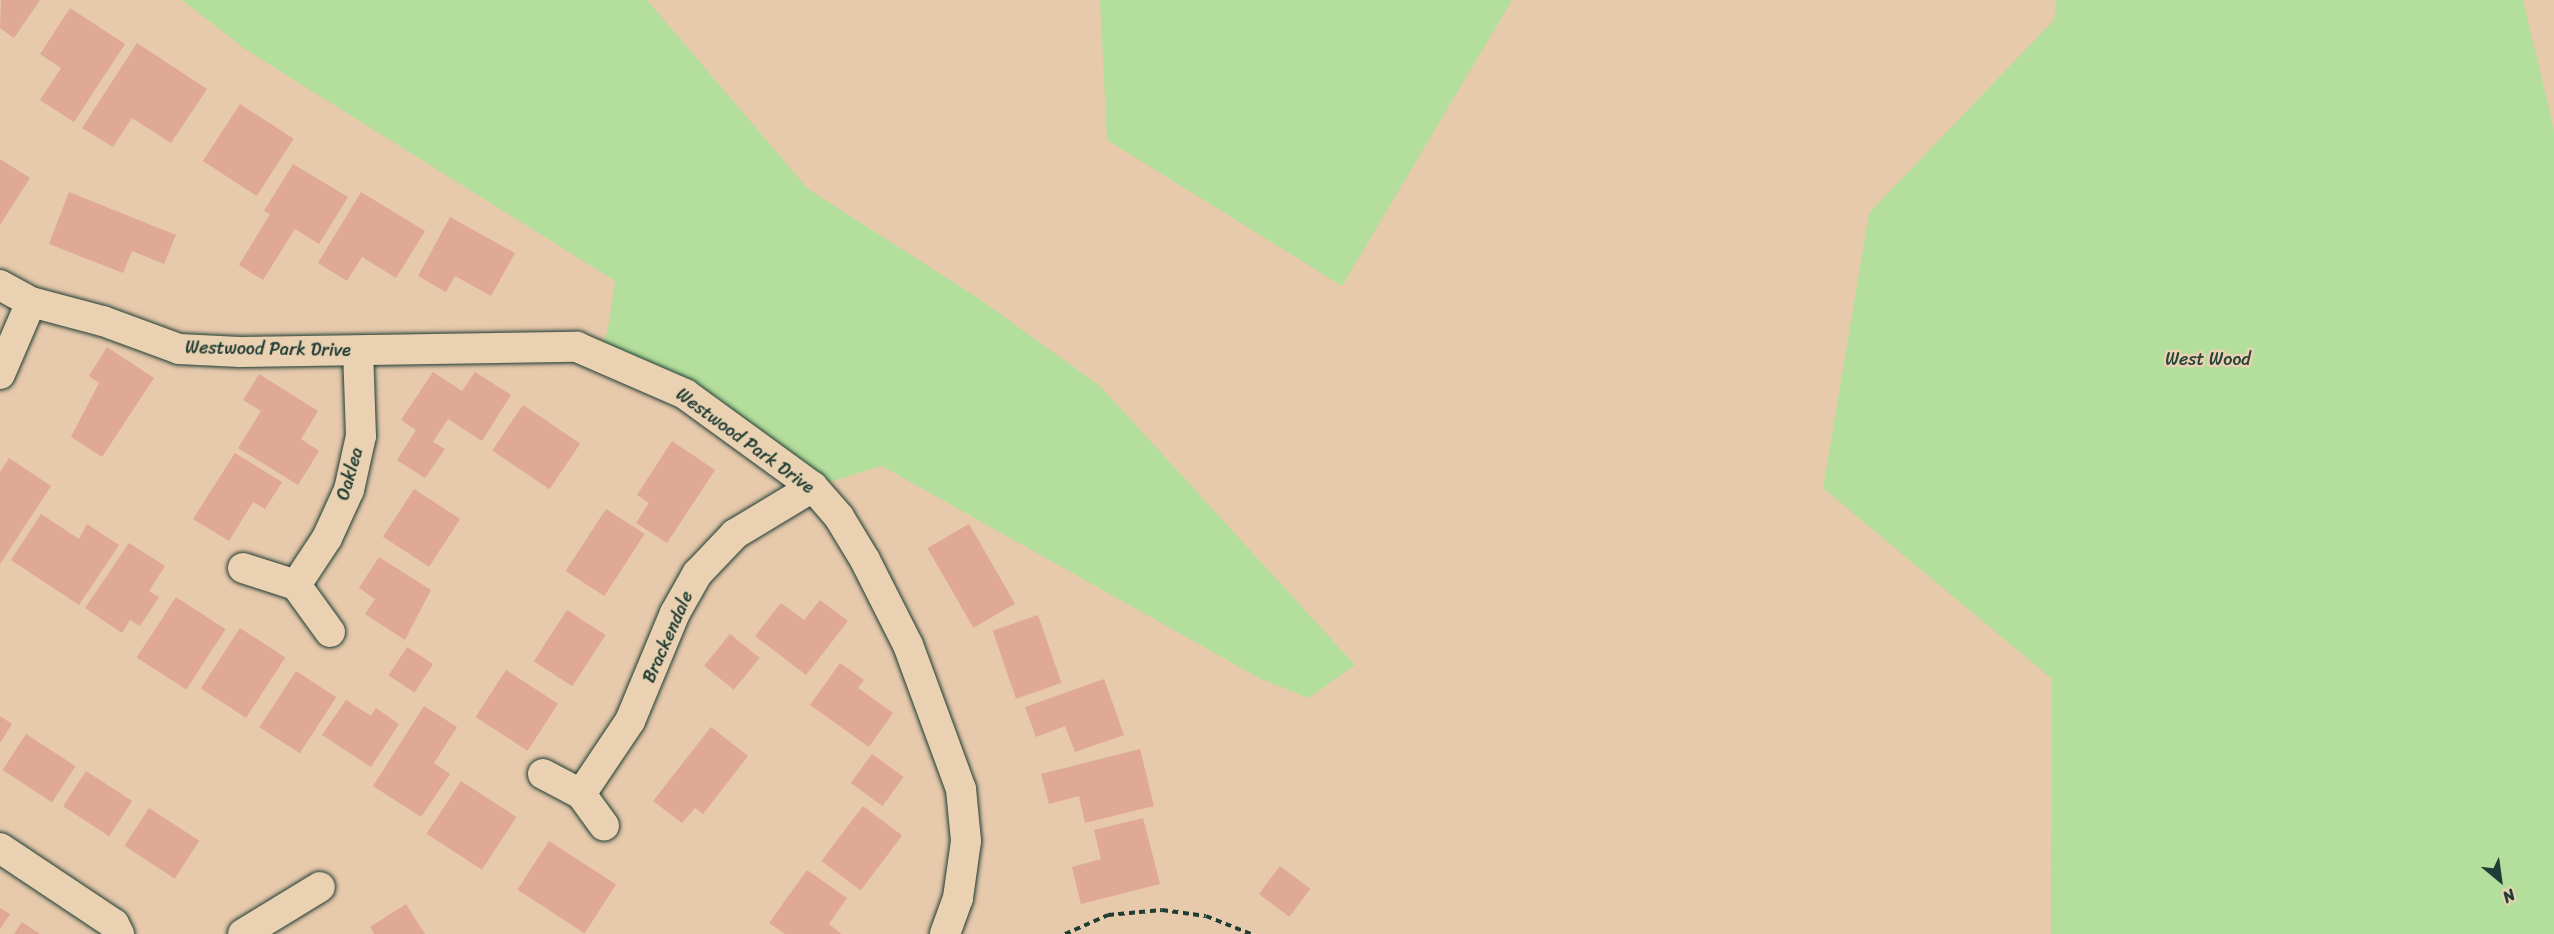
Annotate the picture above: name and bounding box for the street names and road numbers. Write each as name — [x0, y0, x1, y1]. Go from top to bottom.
street label: Westwood Park Drive — [185, 337, 351, 361]
street label: Westwood Park Drive — [671, 383, 819, 499]
street label: Oaklea — [332, 445, 368, 503]
street label: Brackendale — [638, 588, 698, 686]

